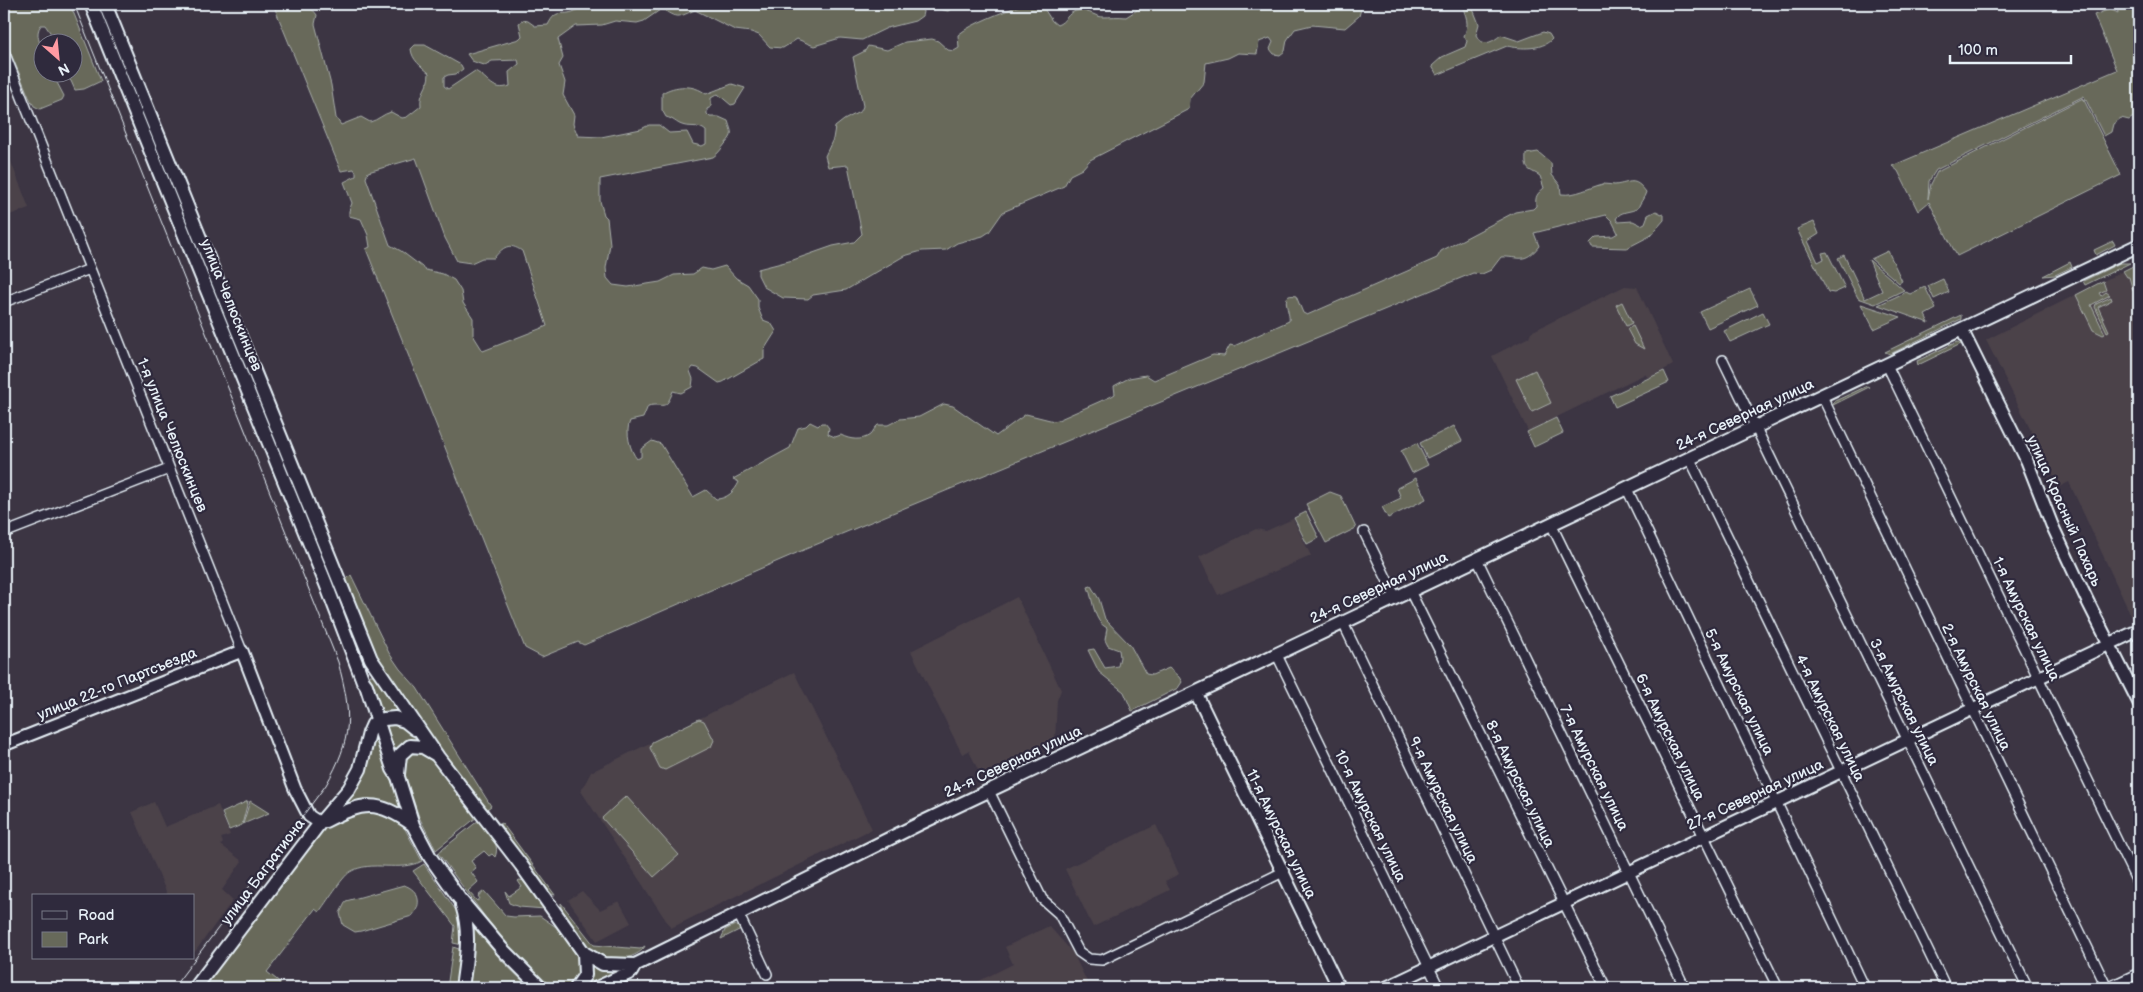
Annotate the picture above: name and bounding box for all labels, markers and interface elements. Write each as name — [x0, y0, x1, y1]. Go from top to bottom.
north arrow — [32, 32, 82, 82]
scale bar — [1950, 32, 2072, 64]
text: 100 m — [1958, 41, 1998, 60]
text: N — [55, 59, 72, 79]
street label: улица Челюскинцев — [196, 236, 266, 374]
street label: 1-я улица Челюскинцев — [132, 355, 212, 515]
street label: 24-я Северная улица — [1673, 375, 1817, 455]
street label: улица Красный Пахарь — [2022, 433, 2106, 590]
street label: 24-я Северная улица — [1307, 548, 1451, 628]
street label: 1-я Амурская улица — [1988, 554, 2064, 684]
street label: 2-я Амурская улица — [1937, 620, 2015, 754]
street label: 5-я Амурская улица — [1700, 626, 1778, 759]
street label: 3-я Амурская улица — [1865, 635, 1943, 769]
street label: улица 22-го Партсъезда — [34, 643, 200, 725]
street label: 4-я Амурская улица — [1791, 651, 1869, 785]
street label: 6-я Амурская улица — [1631, 670, 1709, 804]
street label: 7-я Амурская улица — [1555, 702, 1633, 834]
street label: 8-я Амурская улица — [1481, 717, 1559, 851]
street label: 24-я Северная улица — [941, 722, 1085, 802]
street label: 9-я Амурская улица — [1404, 733, 1482, 867]
street label: 10-я Амурская улица — [1330, 747, 1410, 885]
street label: 27-я Северная улица — [1684, 755, 1826, 835]
street label: 11-я Амурская улица — [1241, 766, 1321, 902]
street label: улица Багратиона — [217, 815, 309, 929]
legend — [32, 894, 195, 960]
text: Road — [78, 906, 114, 925]
text: Park — [78, 930, 109, 949]

